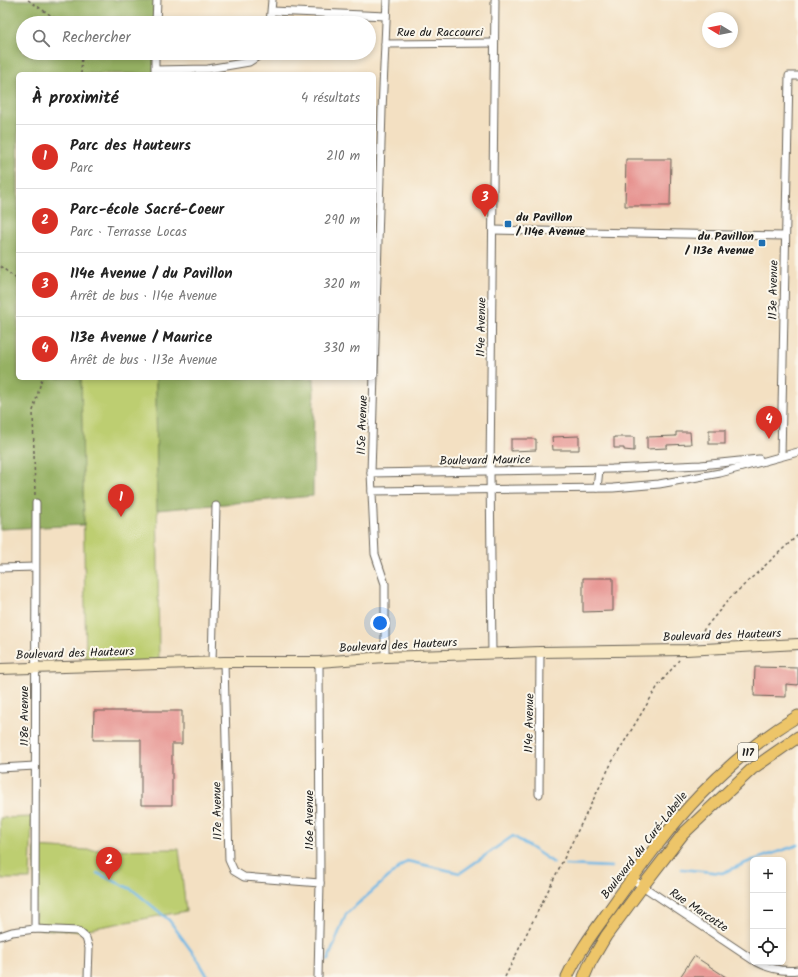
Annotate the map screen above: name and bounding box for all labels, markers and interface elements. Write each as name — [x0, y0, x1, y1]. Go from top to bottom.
north arrow — [702, 12, 738, 48]
search box — [16, 16, 376, 60]
street label: Rue du Raccourci — [397, 23, 484, 42]
text: Rechercher — [62, 26, 130, 50]
icon: search — [30, 27, 52, 49]
text: À proximité — [32, 85, 119, 112]
text: 4 résultats — [301, 88, 360, 109]
text: Parc des Hauteurs — [70, 134, 191, 158]
text: 1 — [43, 146, 47, 167]
text: 210 m — [326, 146, 360, 167]
text: Parc — [70, 158, 93, 179]
pin: 3 — [472, 184, 498, 217]
text: Parc-école Sacré-Coeur — [70, 198, 224, 222]
place label: du Pavillon / 114e Avenue — [515, 208, 585, 241]
text: 2 — [41, 210, 49, 231]
text: 290 m — [324, 210, 360, 231]
marker: du Pavillon / 114e Avenue — [503, 219, 513, 229]
text: Parc · Terrasse Locas — [70, 222, 187, 243]
place label: du Pavillon / 113e Avenue — [684, 227, 754, 260]
marker: du Pavillon / 113e Avenue — [757, 238, 767, 248]
street label: 113e Avenue — [763, 259, 784, 320]
text: 114e Avenue / du Pavillon — [70, 262, 233, 286]
text: 3 — [41, 274, 49, 295]
text: 320 m — [323, 274, 360, 295]
text: Arrêt de bus · 114e Avenue — [70, 286, 217, 307]
street label: 114e Avenue — [471, 296, 492, 357]
text: 113e Avenue / Maurice — [70, 326, 212, 350]
text: 4 — [41, 338, 49, 359]
text: 330 m — [323, 338, 360, 359]
text: Arrêt de bus · 113e Avenue — [70, 350, 217, 371]
street label: 115e Avenue — [352, 394, 373, 455]
pin: 4 — [756, 406, 782, 439]
street label: Boulevard Maurice — [439, 450, 531, 471]
pin: 1 — [108, 484, 134, 517]
your location — [370, 613, 390, 633]
street label: Boulevard des Hauteurs — [663, 624, 781, 647]
street label: Boulevard des Hauteurs — [338, 633, 458, 658]
street label: Boulevard des Hauteurs — [16, 642, 134, 665]
street label: 118e Avenue — [15, 685, 34, 746]
street label: 114e Avenue — [519, 692, 540, 753]
road number: 117 — [738, 743, 758, 761]
street label: 117e Avenue — [207, 781, 228, 840]
street label: Boulevard du Curé-Labelle — [596, 787, 693, 903]
street label: 116e Avenue — [300, 790, 319, 850]
pin: 2 — [96, 847, 122, 880]
map controls — [750, 857, 786, 965]
button: + — [750, 857, 786, 893]
street label: Rue Marcotte — [665, 884, 733, 938]
button: − — [750, 893, 786, 929]
button: locate — [750, 929, 786, 965]

